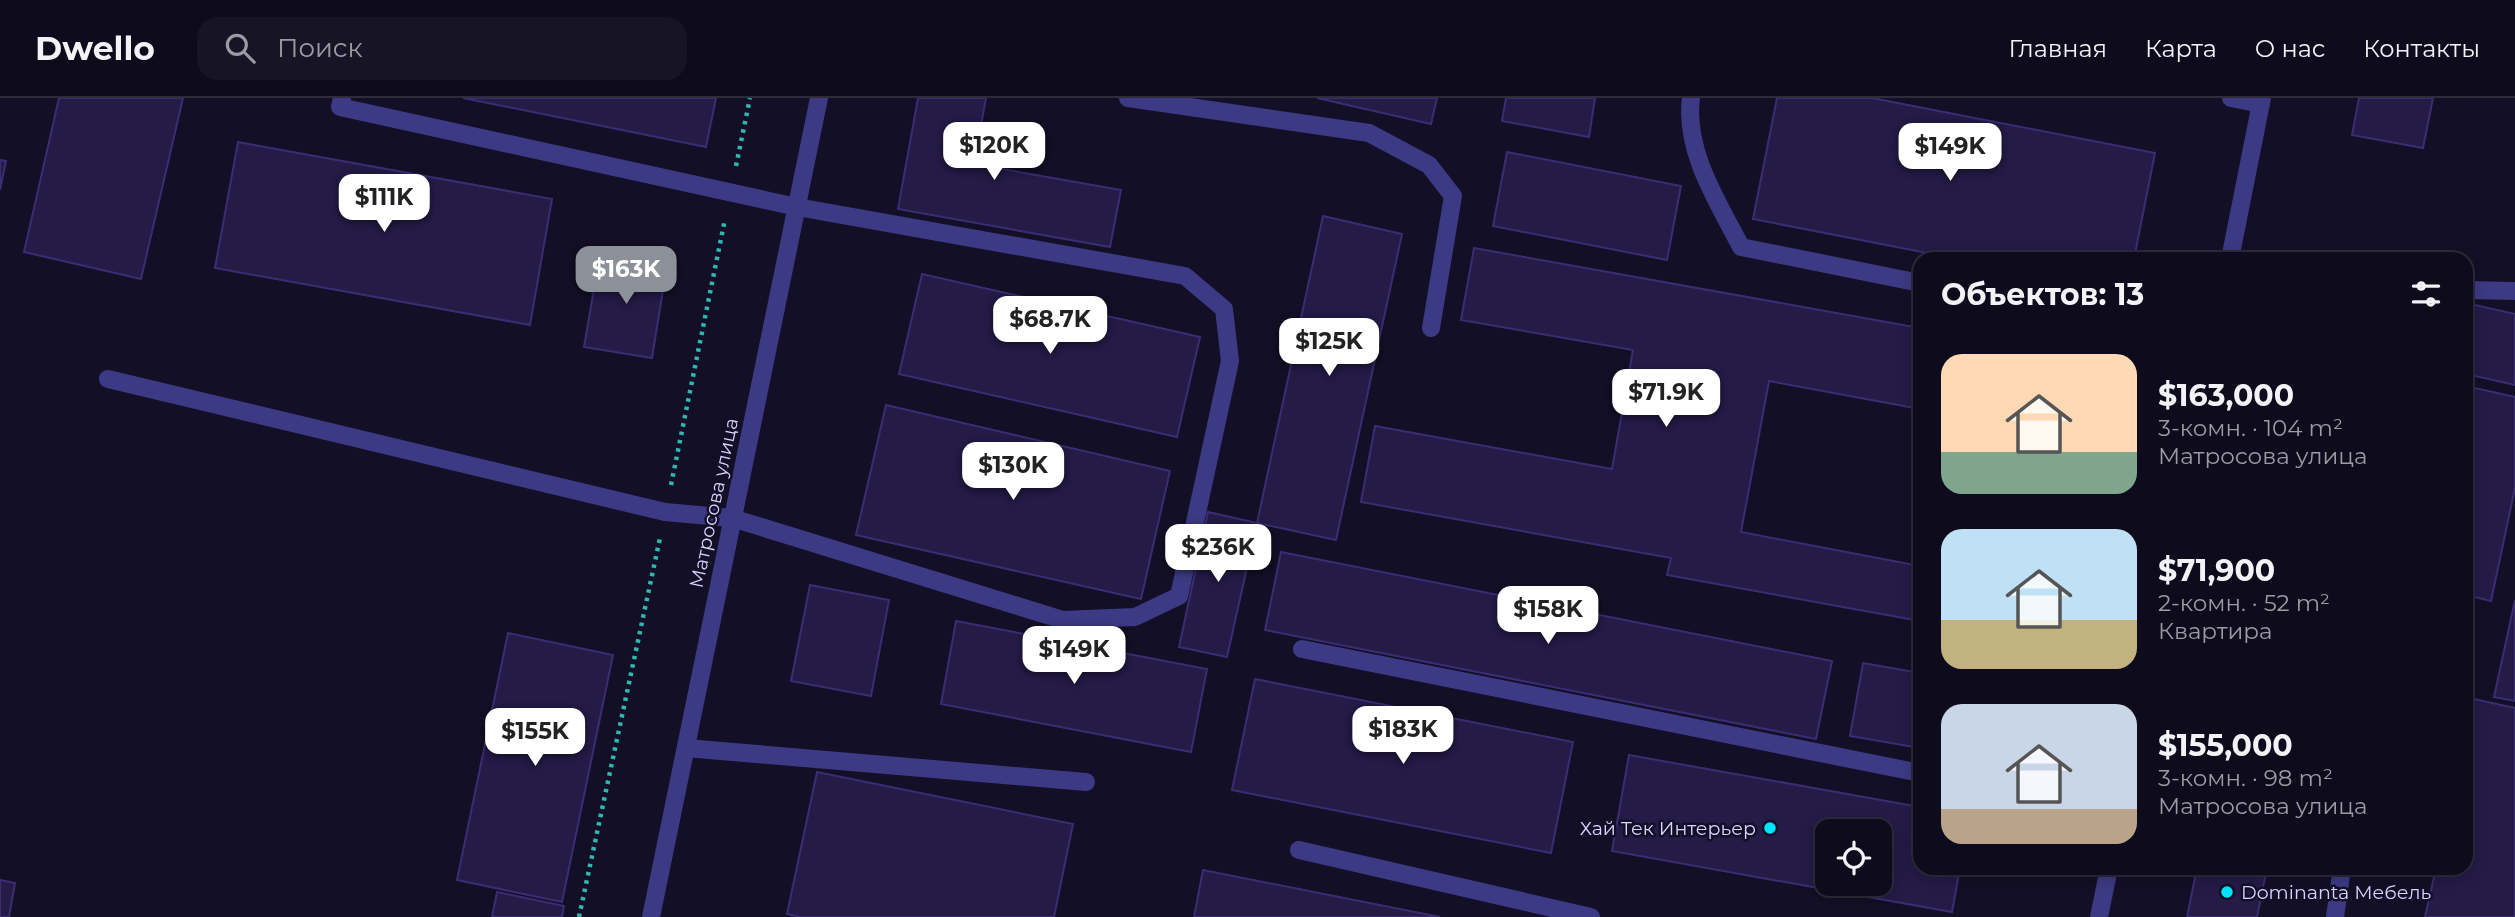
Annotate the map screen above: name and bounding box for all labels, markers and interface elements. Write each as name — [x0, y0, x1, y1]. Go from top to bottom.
search box — [197, 17, 687, 80]
text: Dwello — [35, 28, 155, 68]
icon: search — [221, 29, 259, 67]
text: Поиск — [277, 32, 363, 64]
text: Главная — [2009, 34, 2107, 63]
text: Карта — [2145, 34, 2217, 63]
text: О нас — [2255, 34, 2325, 63]
text: Контакты — [2363, 34, 2480, 63]
pin: $120K — [945, 122, 1043, 182]
pin: $149K — [1901, 123, 1999, 183]
text: $120K — [959, 131, 1029, 159]
text: $149K — [1915, 132, 1985, 160]
pin: $111K — [335, 174, 433, 234]
text: $111K — [355, 183, 413, 211]
pin: $163K — [577, 246, 675, 306]
text: $163K — [592, 255, 660, 283]
icon: filters — [2407, 275, 2445, 313]
text: Объектов: 13 — [1941, 276, 2144, 313]
pin: $68.7K — [993, 296, 1107, 356]
text: $68.7K — [1009, 305, 1091, 333]
pin: $125K — [1280, 318, 1378, 378]
text: $125K — [1295, 327, 1363, 355]
pin: $71.9K — [1609, 370, 1723, 429]
text: $163,000 — [2158, 377, 2294, 414]
text: $71.9K — [1628, 378, 1704, 406]
icon: home — [1997, 382, 2081, 466]
text: 3-комн. · 104 m² — [2158, 414, 2343, 442]
street label: Матросова улица — [685, 416, 743, 590]
pin: $130K — [964, 442, 1062, 502]
text: Матросова улица — [2158, 442, 2367, 470]
text: $130K — [978, 451, 1048, 479]
pin: $236K — [1169, 524, 1267, 584]
text: $236K — [1181, 533, 1255, 561]
text: $71,900 — [2158, 552, 2275, 589]
icon: home — [1997, 557, 2081, 641]
pin: $158K — [1499, 587, 1597, 646]
text: 2-комн. · 52 m² — [2158, 589, 2330, 617]
text: $158K — [1513, 595, 1583, 623]
text: Квартира — [2158, 617, 2272, 645]
pin: $149K — [1025, 626, 1123, 686]
text: $149K — [1039, 635, 1109, 663]
pin: $183K — [1354, 706, 1452, 766]
pin: $155K — [486, 708, 584, 768]
text: $183K — [1368, 715, 1438, 743]
text: $155K — [501, 717, 569, 745]
text: $155,000 — [2158, 727, 2293, 764]
icon: home — [1997, 732, 2081, 816]
text: 3-комн. · 98 m² — [2158, 764, 2333, 792]
text: Матросова улица — [2158, 792, 2367, 820]
place label: Хай Тек Интерьер — [1580, 817, 1756, 840]
map controls — [1815, 819, 1892, 896]
button: locate — [1815, 819, 1892, 896]
marker: Хай Тек Интерьер — [1762, 820, 1778, 836]
place label: Dominanta Мебель — [2241, 881, 2431, 904]
marker: Dominanta Мебель — [2219, 884, 2235, 900]

